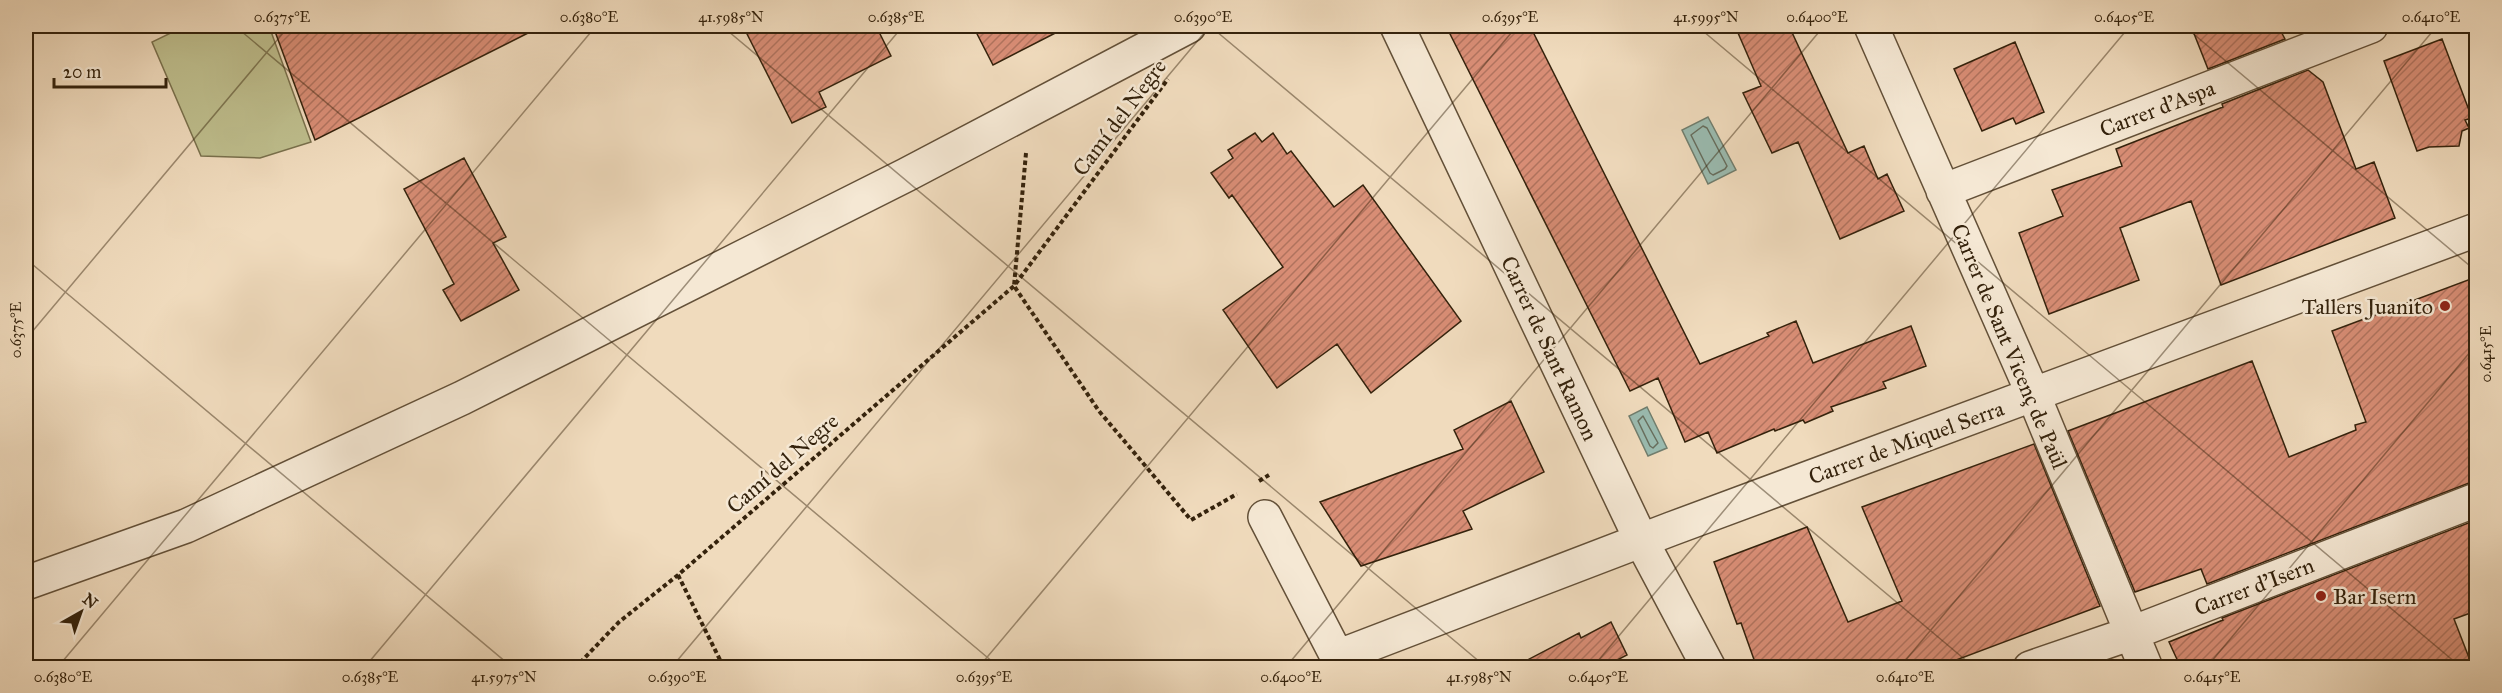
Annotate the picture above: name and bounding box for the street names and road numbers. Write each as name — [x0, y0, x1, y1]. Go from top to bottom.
street label: Camí del Negre — [1067, 53, 1172, 181]
street label: Carrer d'Aspa — [2096, 74, 2219, 143]
street label: Carrer de Sant Vicenç de Paül — [1946, 220, 2074, 473]
street label: Carrer de Sant Ramon — [1495, 252, 1604, 445]
street label: Carrer de Miquel Serra — [1805, 394, 2008, 490]
street label: Camí del Negre — [721, 407, 844, 519]
street label: Carrer d'Isern — [2191, 551, 2318, 622]

